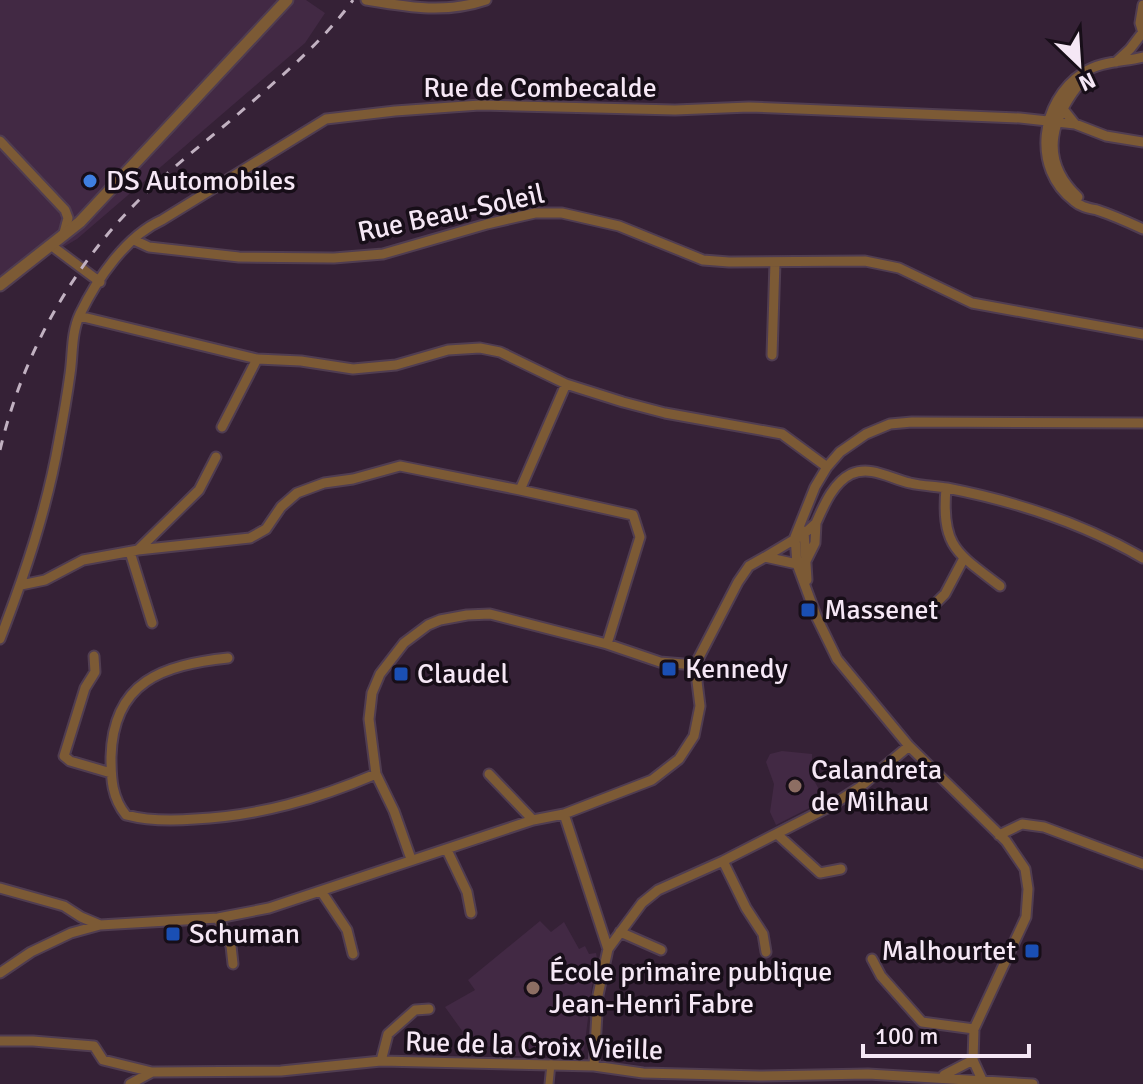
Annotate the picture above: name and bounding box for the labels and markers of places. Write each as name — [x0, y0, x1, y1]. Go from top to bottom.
place label: DS Automobiles — [106, 164, 296, 198]
marker: DS Automobiles — [81, 172, 99, 190]
place label: Massenet — [824, 593, 939, 627]
marker: Massenet — [799, 601, 817, 619]
place label: Kennedy — [685, 652, 788, 686]
place label: Claudel — [417, 657, 509, 691]
marker: Kennedy — [660, 660, 678, 678]
marker: Claudel — [392, 665, 410, 683]
place label: Calandreta de Milhau — [811, 753, 942, 819]
marker: Calandreta de Milhau — [786, 777, 804, 795]
place label: Schuman — [189, 917, 300, 951]
marker: Schuman — [164, 925, 182, 943]
place label: Malhourtet — [882, 934, 1016, 968]
marker: Malhourtet — [1023, 942, 1041, 960]
place label: École primaire publique Jean-Henri Fabre — [549, 955, 832, 1021]
marker: École primaire publique Jean-Henri Fabre — [524, 979, 542, 997]

